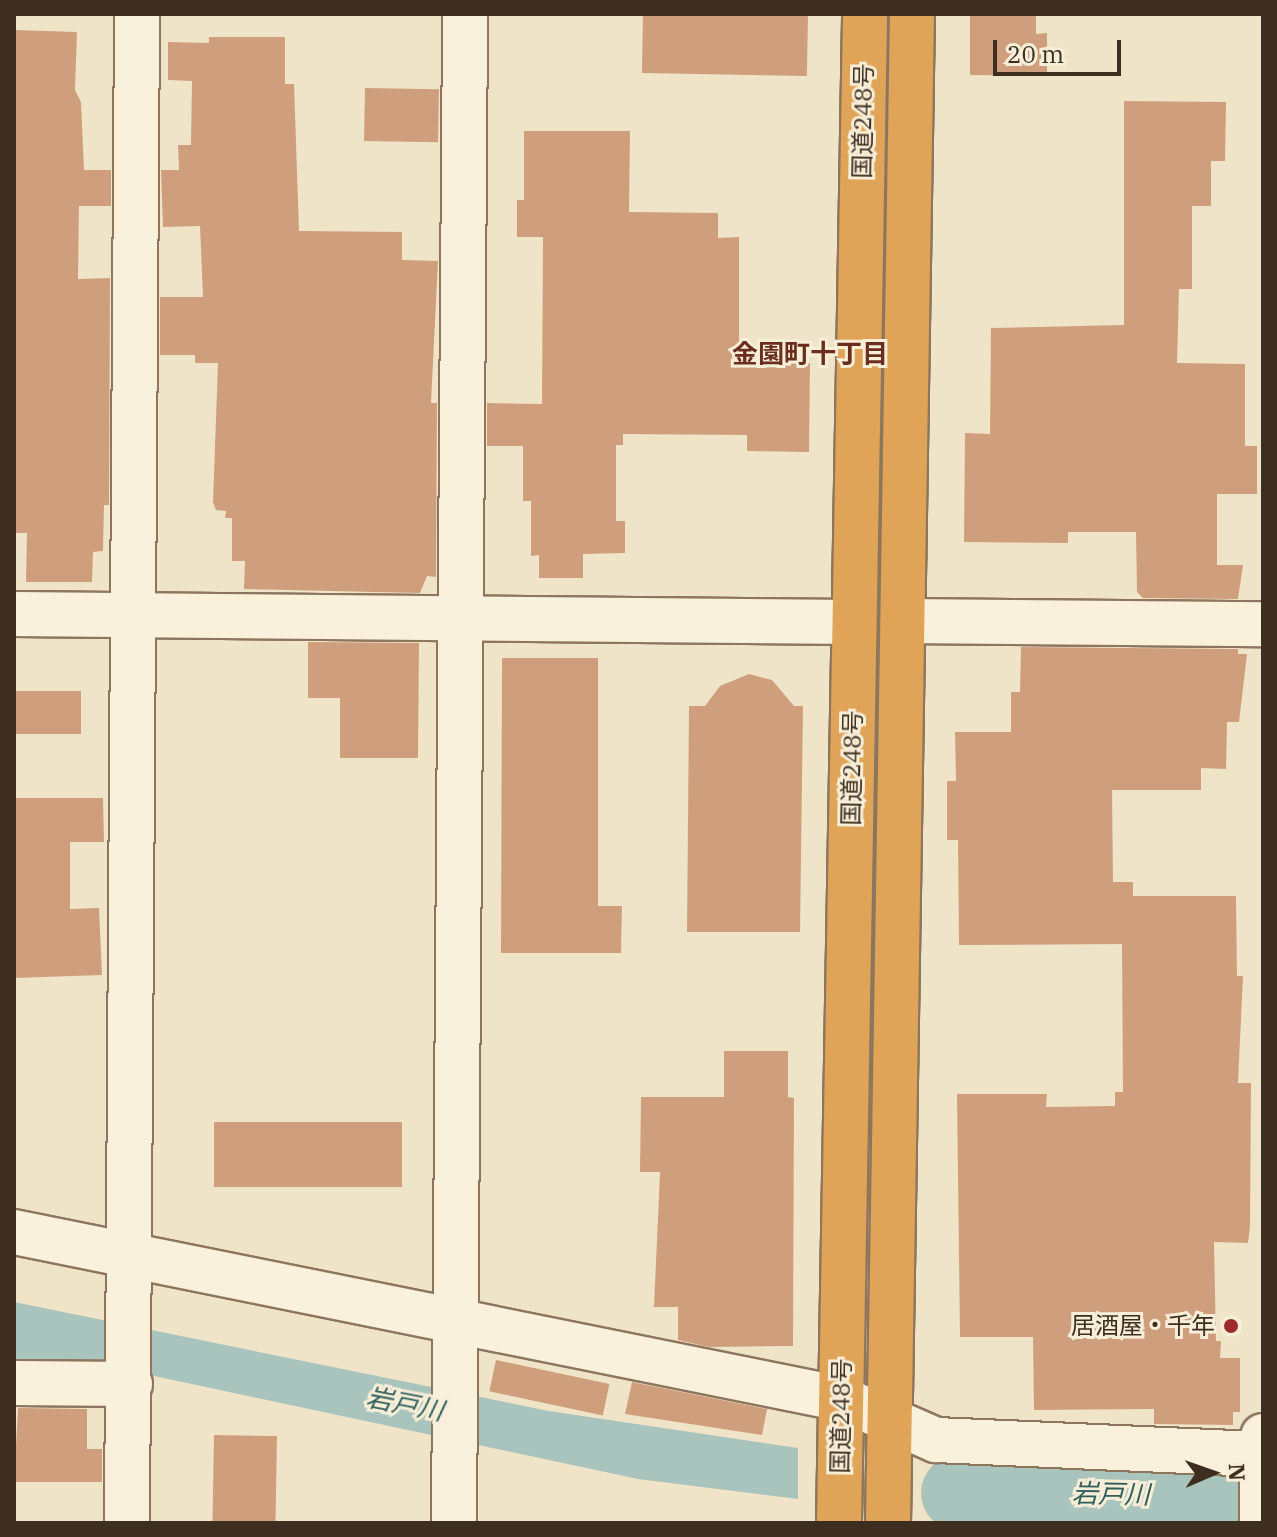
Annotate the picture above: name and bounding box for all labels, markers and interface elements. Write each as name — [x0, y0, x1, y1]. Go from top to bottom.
scale bar — [997, 24, 1125, 74]
text: 20 m — [1007, 38, 1064, 70]
street label: 国道248号 — [848, 63, 878, 179]
district label: 金園町十丁目 — [732, 338, 888, 370]
street label: 国道248号 — [837, 710, 867, 826]
place label: 居酒屋・千年 — [1071, 1312, 1215, 1340]
marker: 居酒屋・千年 — [1222, 1317, 1240, 1335]
street label: 国道248号 — [826, 1358, 856, 1474]
water label: 岩戸川 — [364, 1381, 446, 1427]
north arrow — [1173, 1433, 1253, 1513]
text: N — [1223, 1463, 1252, 1481]
water label: 岩戸川 — [1072, 1478, 1150, 1510]

